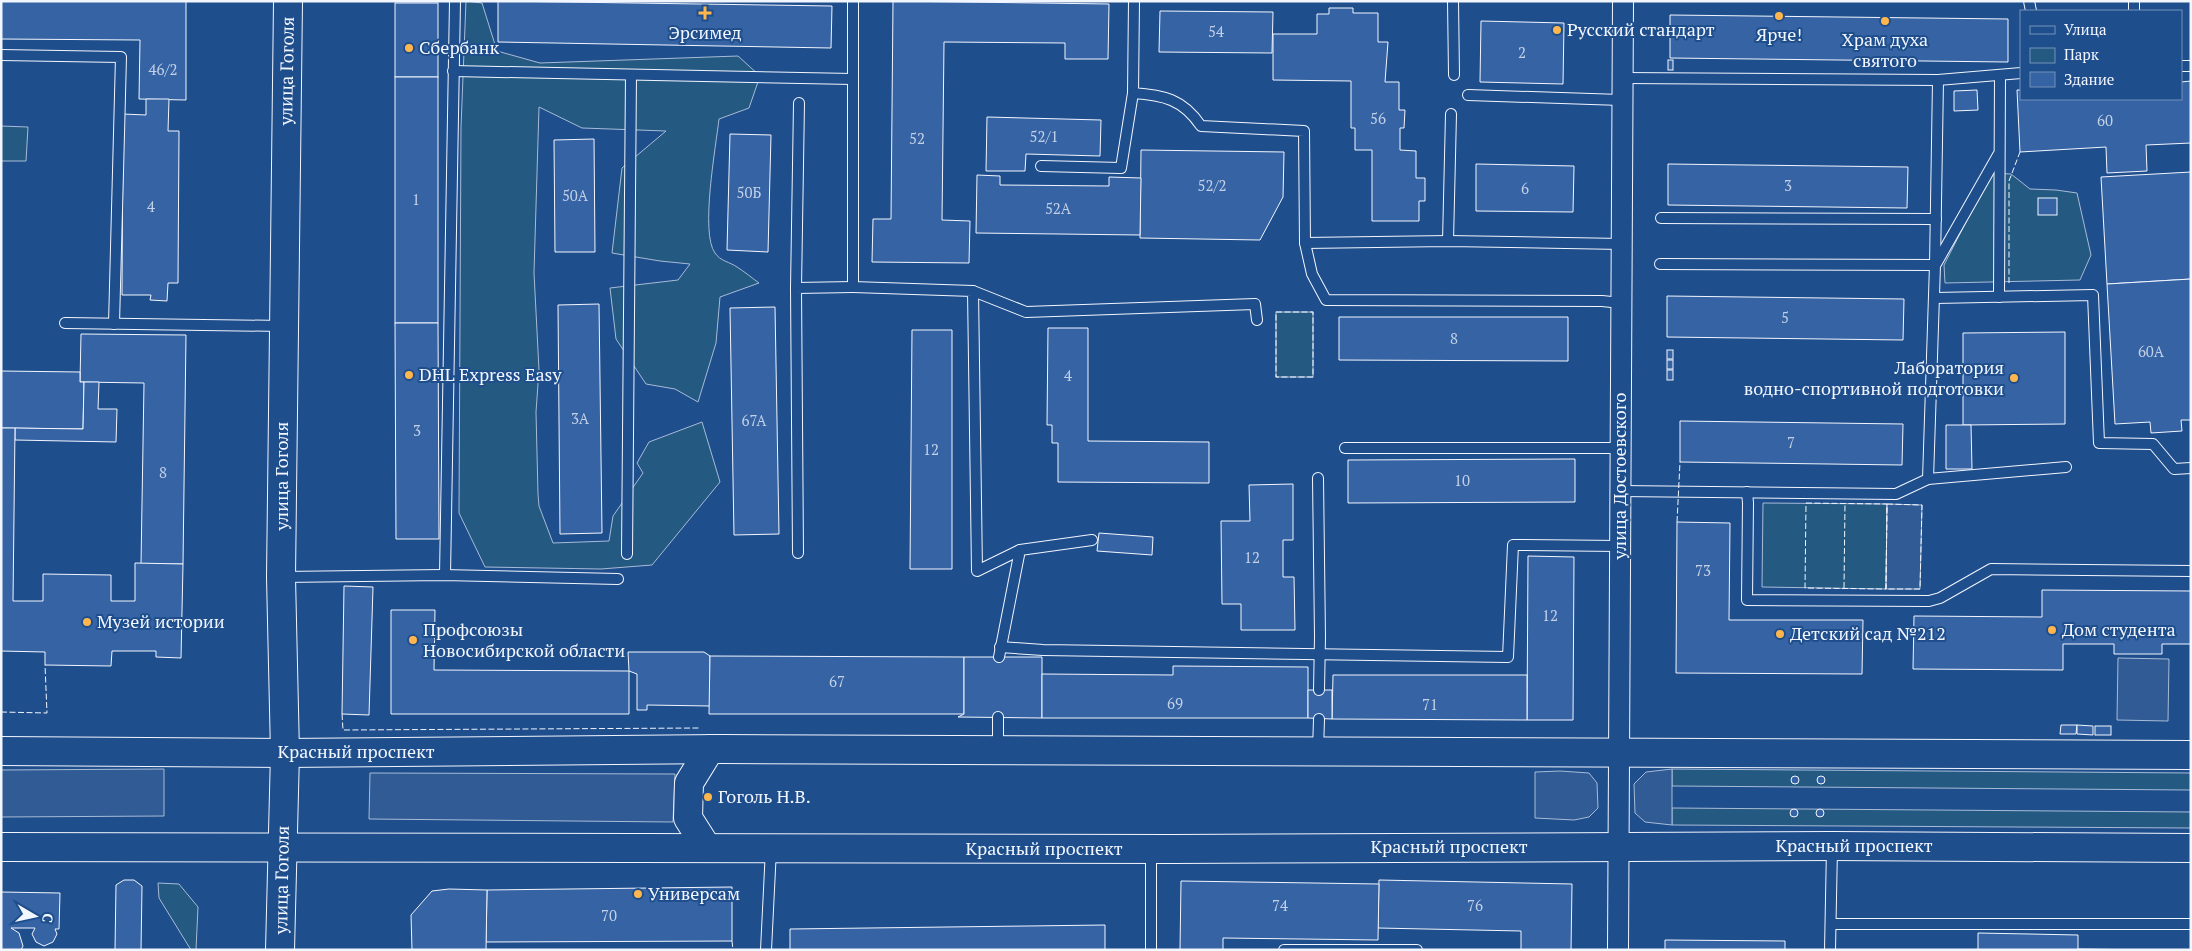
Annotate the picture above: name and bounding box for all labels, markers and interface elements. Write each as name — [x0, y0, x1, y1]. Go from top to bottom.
marker: Эрсимед — [698, 6, 712, 20]
marker: Ярче! — [1773, 10, 1785, 22]
legend — [2020, 10, 2182, 100]
marker: Храм духа святого — [1879, 15, 1891, 27]
street label: улица Гоголя — [273, 16, 299, 127]
place label: Русский стандарт — [1567, 17, 1715, 41]
text: Улица — [2064, 19, 2107, 39]
place label: Эрсимед — [668, 20, 742, 44]
house number: 54 — [1208, 21, 1224, 41]
place label: Ярче! — [1756, 22, 1802, 46]
marker: Русский стандарт — [1551, 24, 1563, 36]
place label: Храм духа святого — [1842, 27, 1928, 72]
place label: Сбербанк — [419, 35, 499, 59]
marker: Сбербанк — [403, 42, 415, 54]
house number: 2 — [1518, 42, 1526, 62]
text: Парк — [2064, 44, 2100, 64]
house number: 46/2 — [148, 59, 178, 79]
text: Здание — [2064, 69, 2114, 89]
house number: 56 — [1370, 108, 1386, 128]
house number: 60 — [2097, 110, 2113, 130]
house number: 52/1 — [1029, 126, 1059, 146]
house number: 52 — [909, 128, 925, 148]
house number: 52/2 — [1197, 175, 1227, 195]
house number: 3 — [1784, 175, 1792, 195]
house number: 6 — [1521, 178, 1529, 198]
house number: 50Б — [737, 182, 762, 202]
house number: 50А — [562, 185, 589, 205]
house number: 1 — [412, 189, 420, 209]
house number: 4 — [147, 196, 155, 216]
house number: 52А — [1045, 198, 1072, 218]
house number: 5 — [1781, 307, 1789, 327]
house number: 8 — [1450, 328, 1458, 348]
house number: 60А — [2138, 341, 2165, 361]
place label: Лаборатория водно-спортивной подготовки — [1744, 355, 2004, 400]
place label: DHL Express Easy — [419, 362, 562, 386]
house number: 4 — [1064, 365, 1072, 385]
marker: DHL Express Easy — [403, 369, 415, 381]
marker: Лаборатория водно-спортивной подготовки — [2008, 372, 2020, 384]
street label: улица Достоевского — [1607, 392, 1631, 561]
house number: 3А — [571, 408, 590, 428]
house number: 67А — [741, 410, 767, 430]
house number: 3 — [413, 420, 421, 440]
street label: улица Гоголя — [269, 422, 293, 531]
house number: 7 — [1787, 432, 1795, 452]
house number: 12 — [923, 439, 939, 459]
house number: 8 — [159, 462, 167, 482]
house number: 10 — [1454, 470, 1470, 490]
house number: 12 — [1244, 547, 1260, 567]
house number: 73 — [1695, 560, 1711, 580]
house number: 12 — [1542, 605, 1558, 625]
place label: Музей истории — [97, 609, 225, 633]
marker: Музей истории — [81, 616, 93, 628]
place label: Профсоюзы Новосибирской области — [423, 617, 625, 662]
place label: Дом студента — [2062, 617, 2176, 641]
place label: Детский сад №212 — [1790, 621, 1946, 645]
marker: Дом студента — [2046, 624, 2058, 636]
marker: Детский сад №212 — [1774, 628, 1786, 640]
marker: Профсоюзы Новосибирской области — [407, 634, 419, 646]
house number: 67 — [829, 671, 845, 691]
house number: 69 — [1167, 693, 1183, 713]
house number: 71 — [1422, 694, 1438, 714]
street label: Красный проспект — [277, 739, 435, 763]
place label: Гоголь Н.В. — [718, 784, 811, 808]
marker: Гоголь Н.В. — [702, 791, 714, 803]
street label: улица Гоголя — [268, 825, 294, 936]
street label: Красный проспект — [1775, 833, 1933, 857]
street label: Красный проспект — [1370, 834, 1528, 858]
street label: Красный проспект — [965, 836, 1123, 860]
place label: Универсам — [648, 881, 740, 905]
marker: Универсам — [632, 888, 644, 900]
north arrow — [10, 891, 60, 941]
house number: 74 — [1272, 895, 1288, 915]
house number: 76 — [1467, 895, 1483, 915]
house number: 70 — [601, 905, 617, 925]
text: С — [38, 912, 58, 924]

